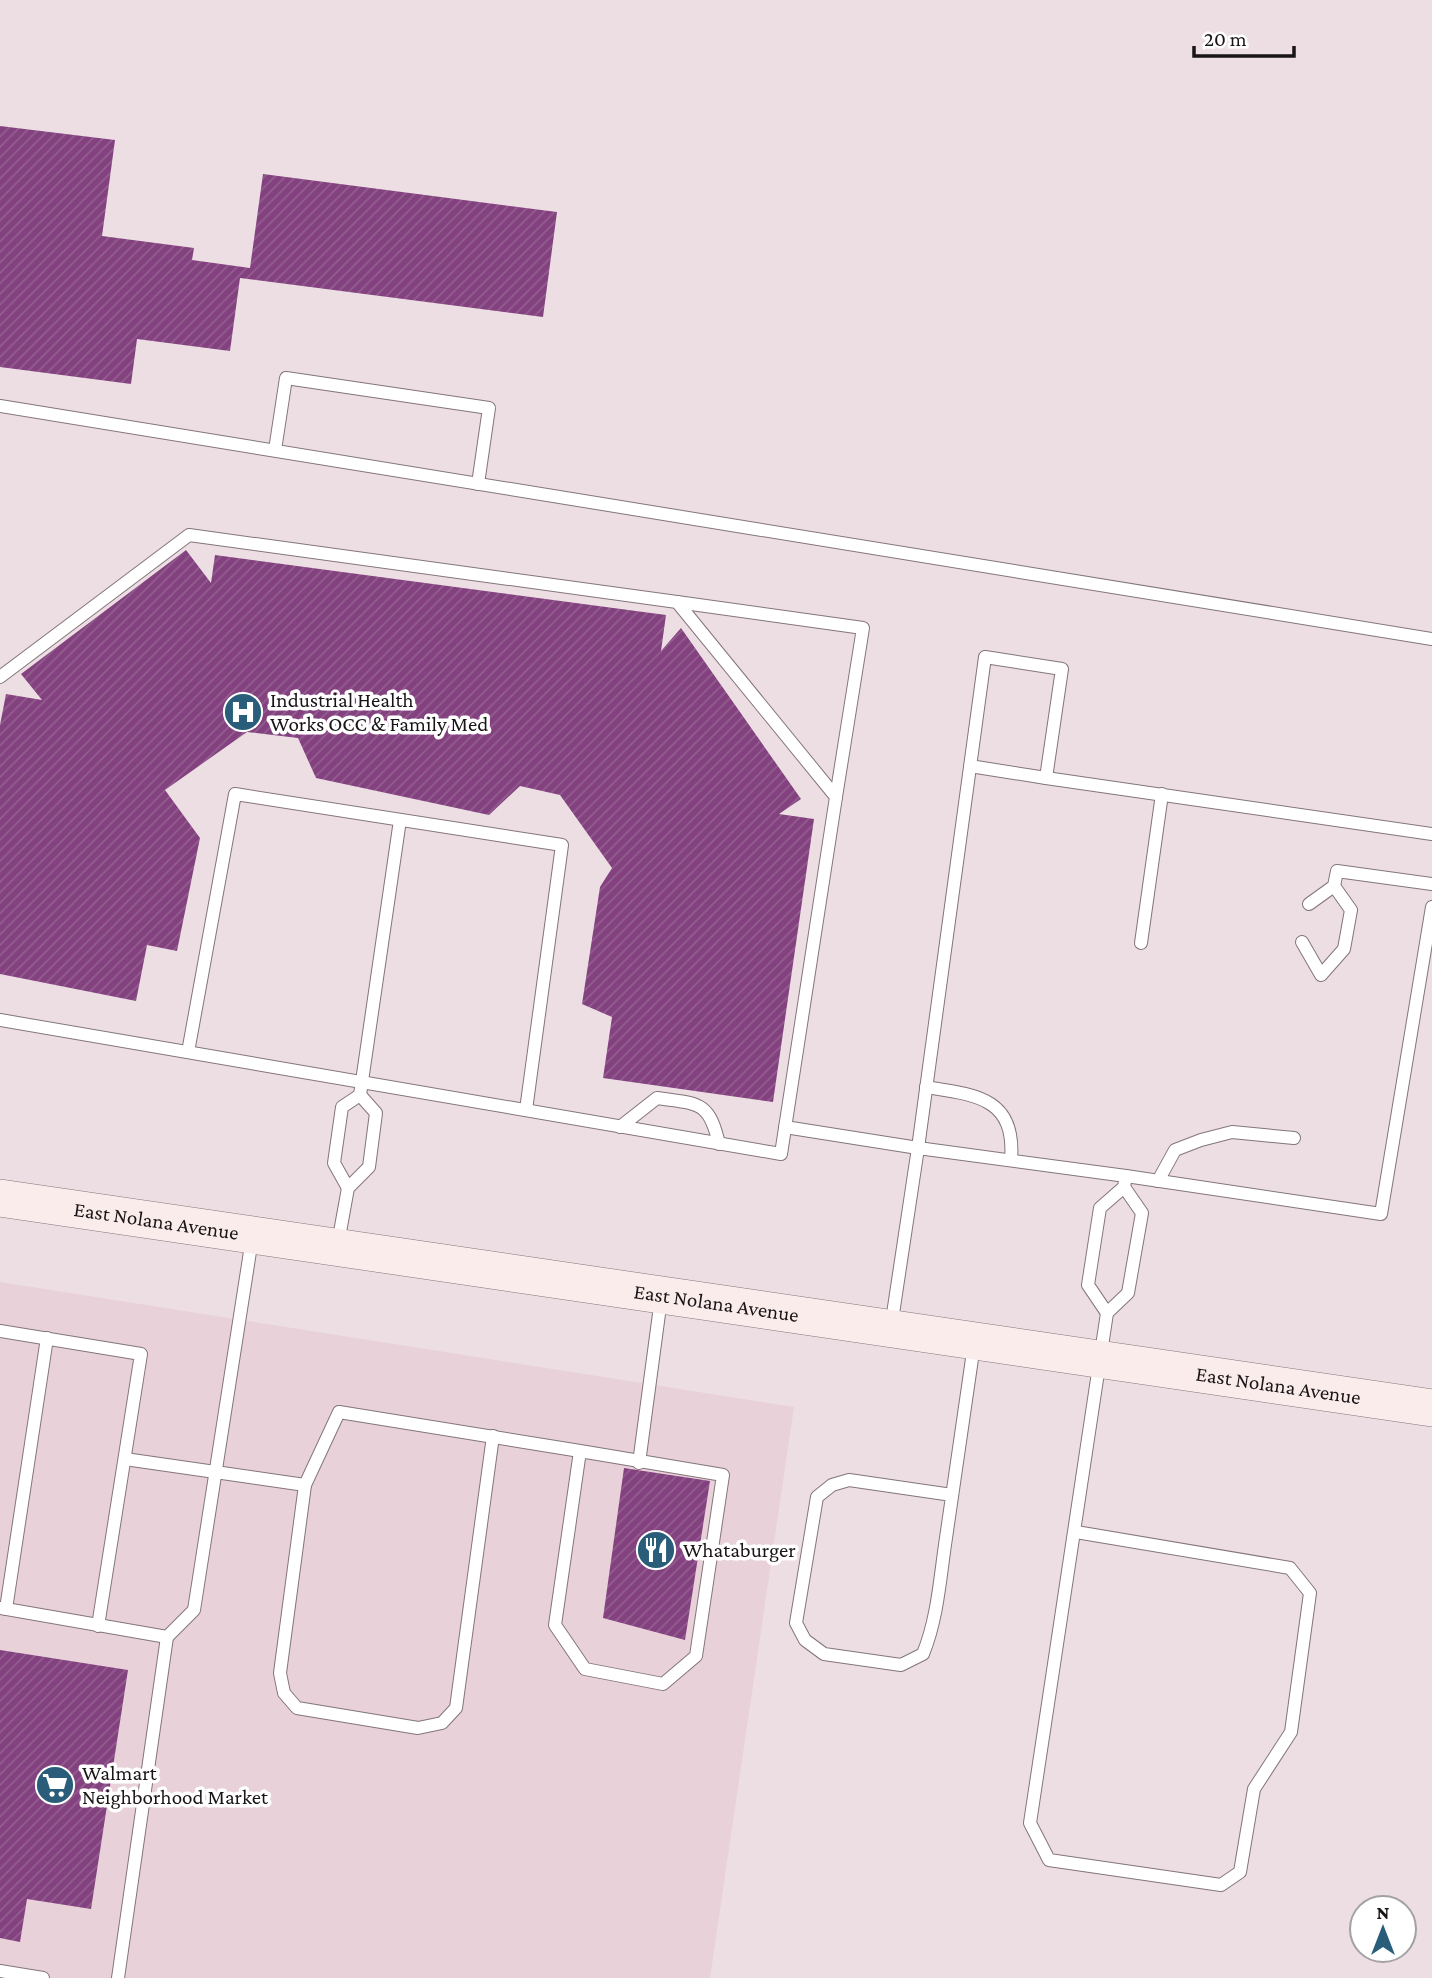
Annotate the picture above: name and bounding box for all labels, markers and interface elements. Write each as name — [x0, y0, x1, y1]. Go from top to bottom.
scale bar — [1194, 14, 1294, 58]
text: 20 m — [1204, 27, 1247, 51]
place label: Industrial Health Works OCC & Family Med — [270, 688, 488, 736]
hospital icon: Industrial Health Works OCC & Family Med — [222, 691, 264, 733]
street label: East Nolana Avenue — [72, 1197, 240, 1245]
street label: East Nolana Avenue — [632, 1279, 800, 1327]
street label: East Nolana Avenue — [1194, 1362, 1362, 1409]
restaurant icon: Whataburger — [635, 1529, 677, 1571]
place label: Whataburger — [683, 1538, 796, 1562]
place label: Walmart Neighborhood Market — [82, 1761, 269, 1809]
supermarket icon: Walmart Neighborhood Market — [34, 1764, 76, 1806]
north arrow — [1348, 1894, 1418, 1964]
text: N — [1377, 1902, 1390, 1923]

